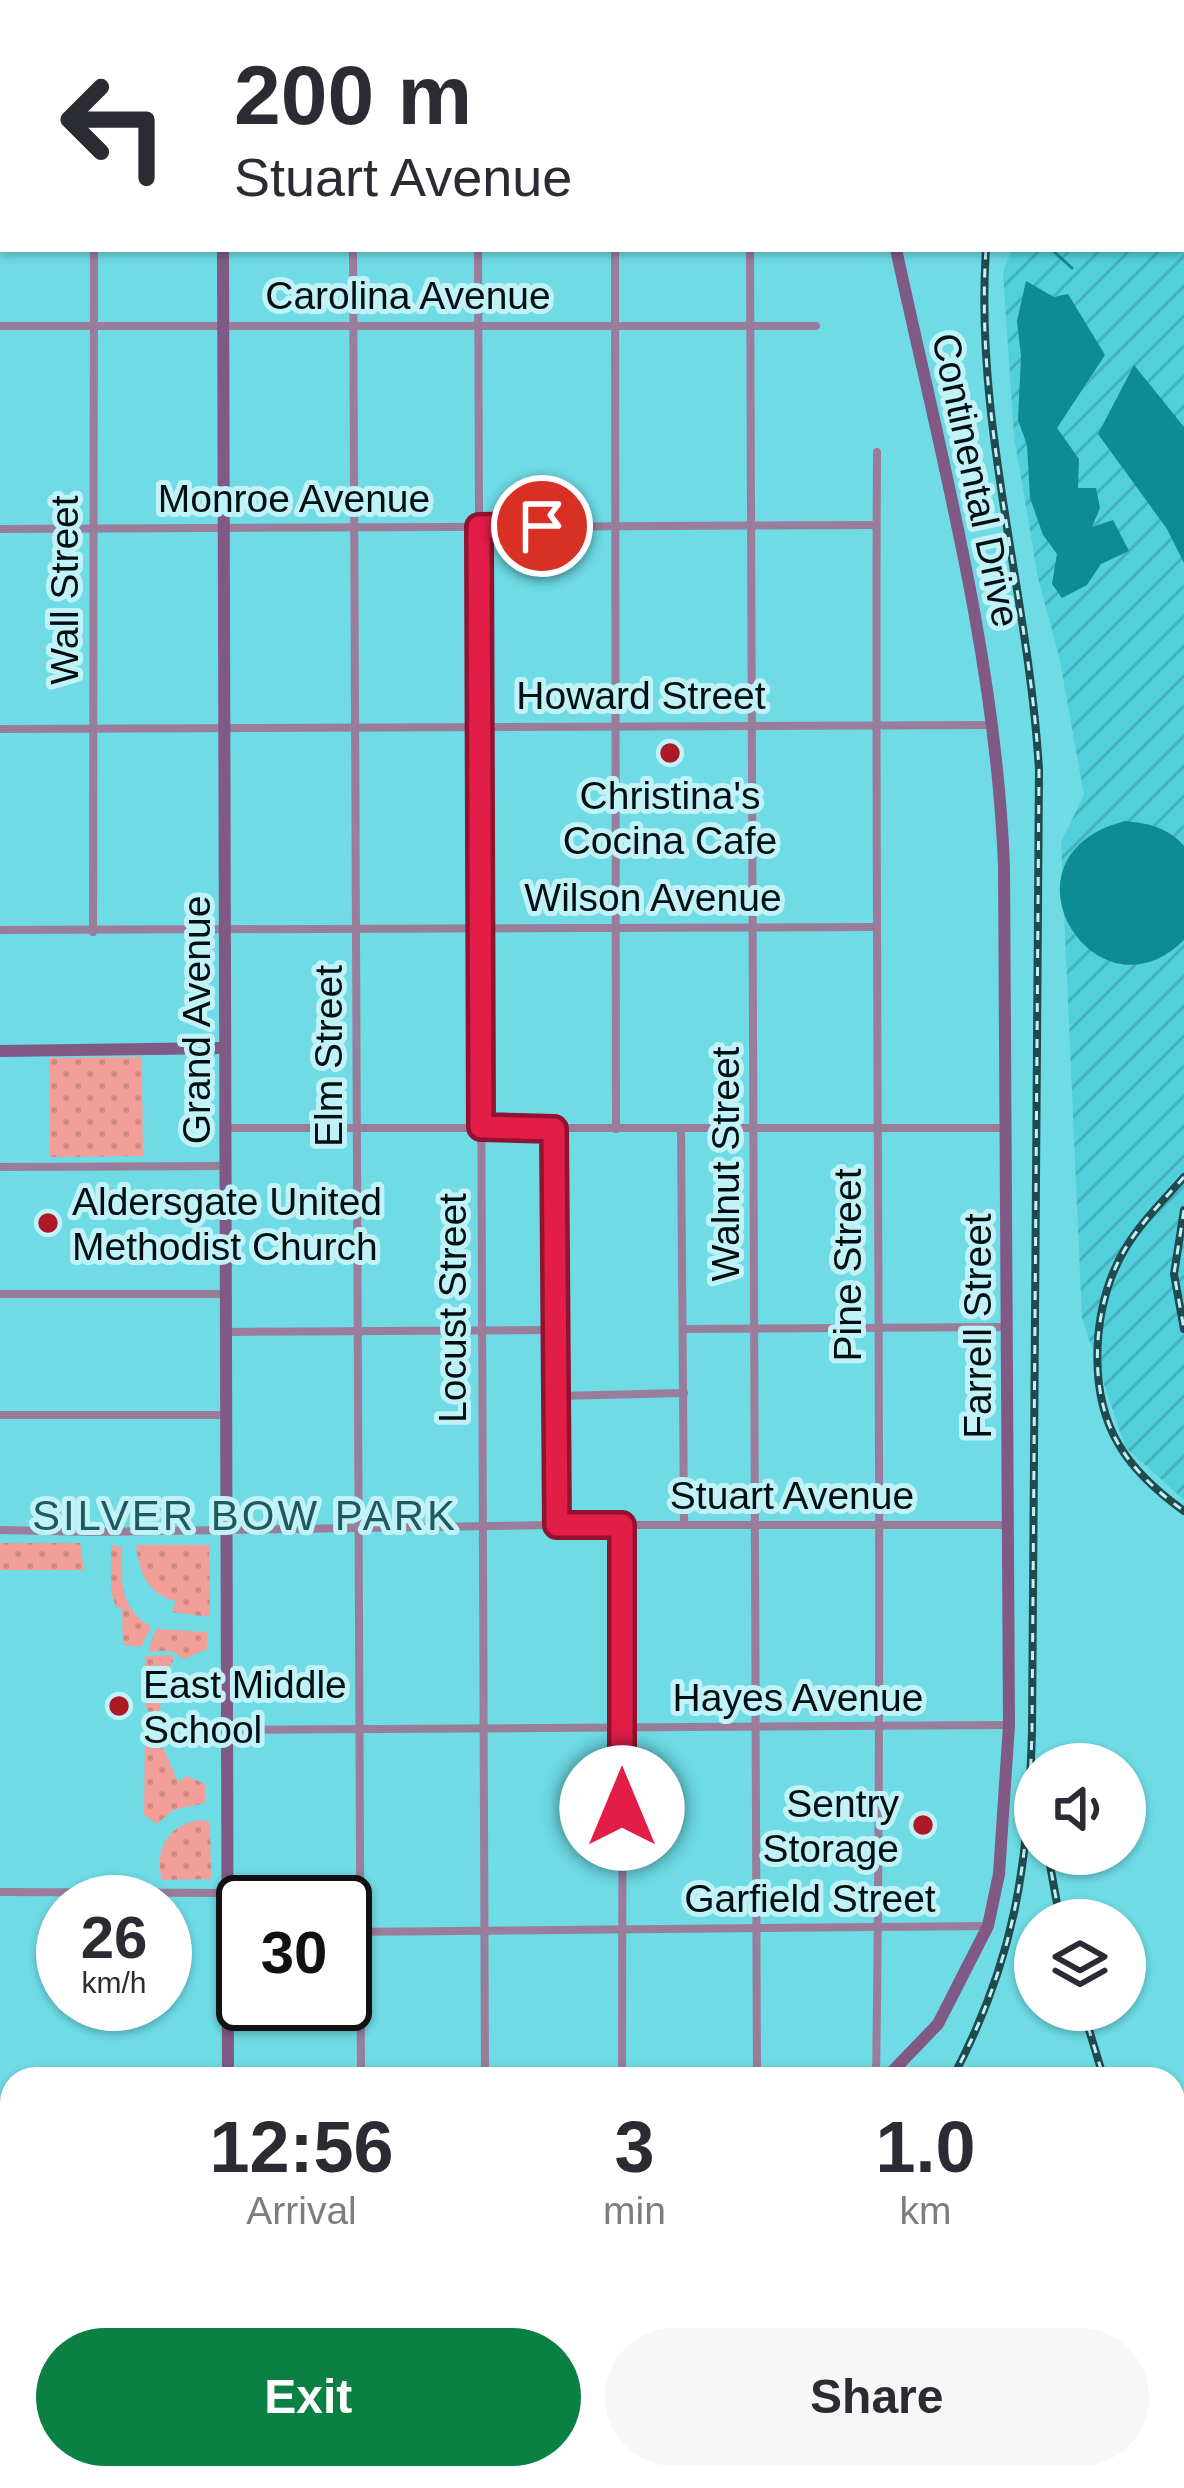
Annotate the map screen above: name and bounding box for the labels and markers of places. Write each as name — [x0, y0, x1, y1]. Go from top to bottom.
pin — [491, 475, 593, 577]
marker: Christina's Cocina Cafe — [657, 740, 683, 766]
place label: Christina's Cocina Cafe — [563, 774, 777, 862]
place label: Aldersgate United Methodist Church — [72, 1180, 382, 1268]
marker: Aldersgate United Methodist Church — [35, 1210, 61, 1236]
place label: East Middle School — [143, 1663, 347, 1751]
marker: East Middle School — [106, 1693, 132, 1719]
place label: Sentry Storage — [762, 1782, 899, 1870]
marker: Sentry Storage — [910, 1812, 936, 1838]

